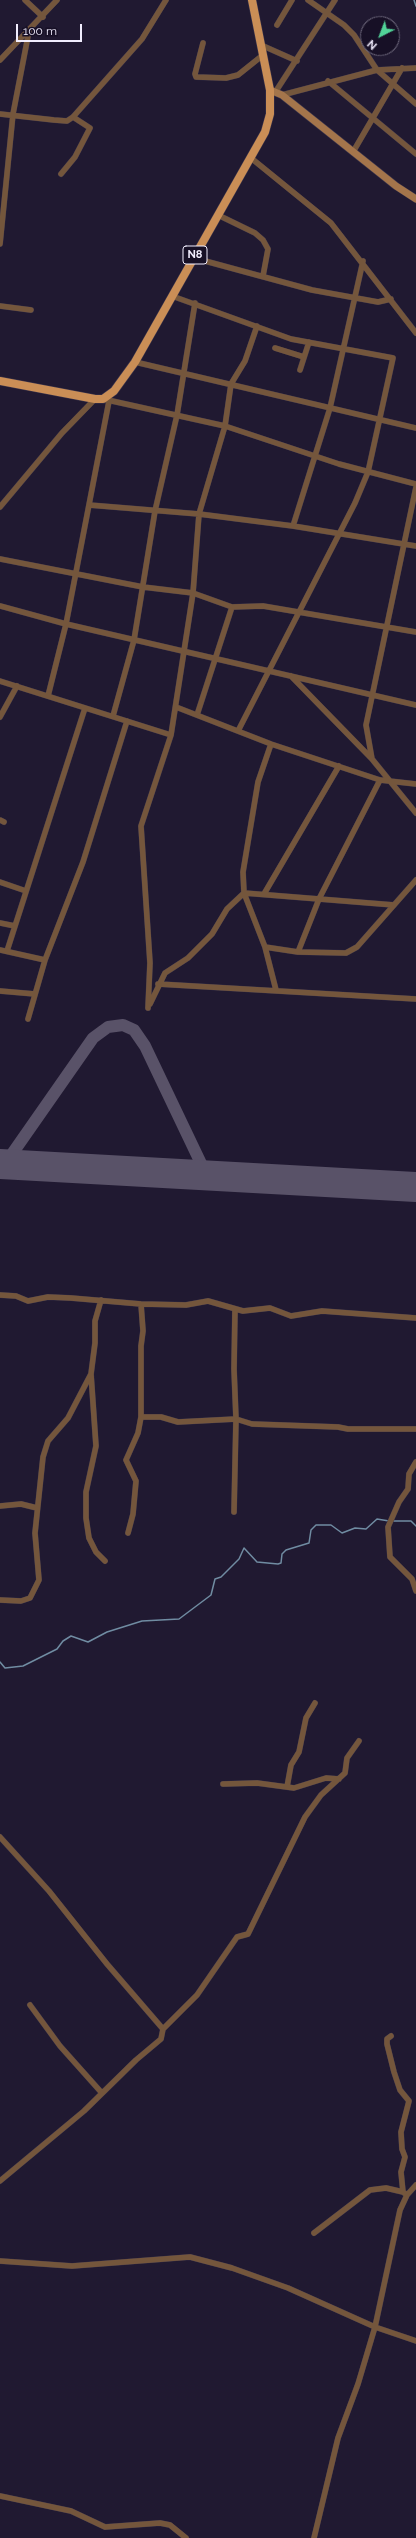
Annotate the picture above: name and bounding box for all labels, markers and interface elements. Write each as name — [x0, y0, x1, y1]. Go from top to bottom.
scale bar — [18, 16, 84, 42]
north arrow — [360, 16, 400, 56]
text: 100 m — [23, 24, 57, 38]
text: N — [365, 37, 380, 52]
road number: N8 — [183, 246, 207, 264]

